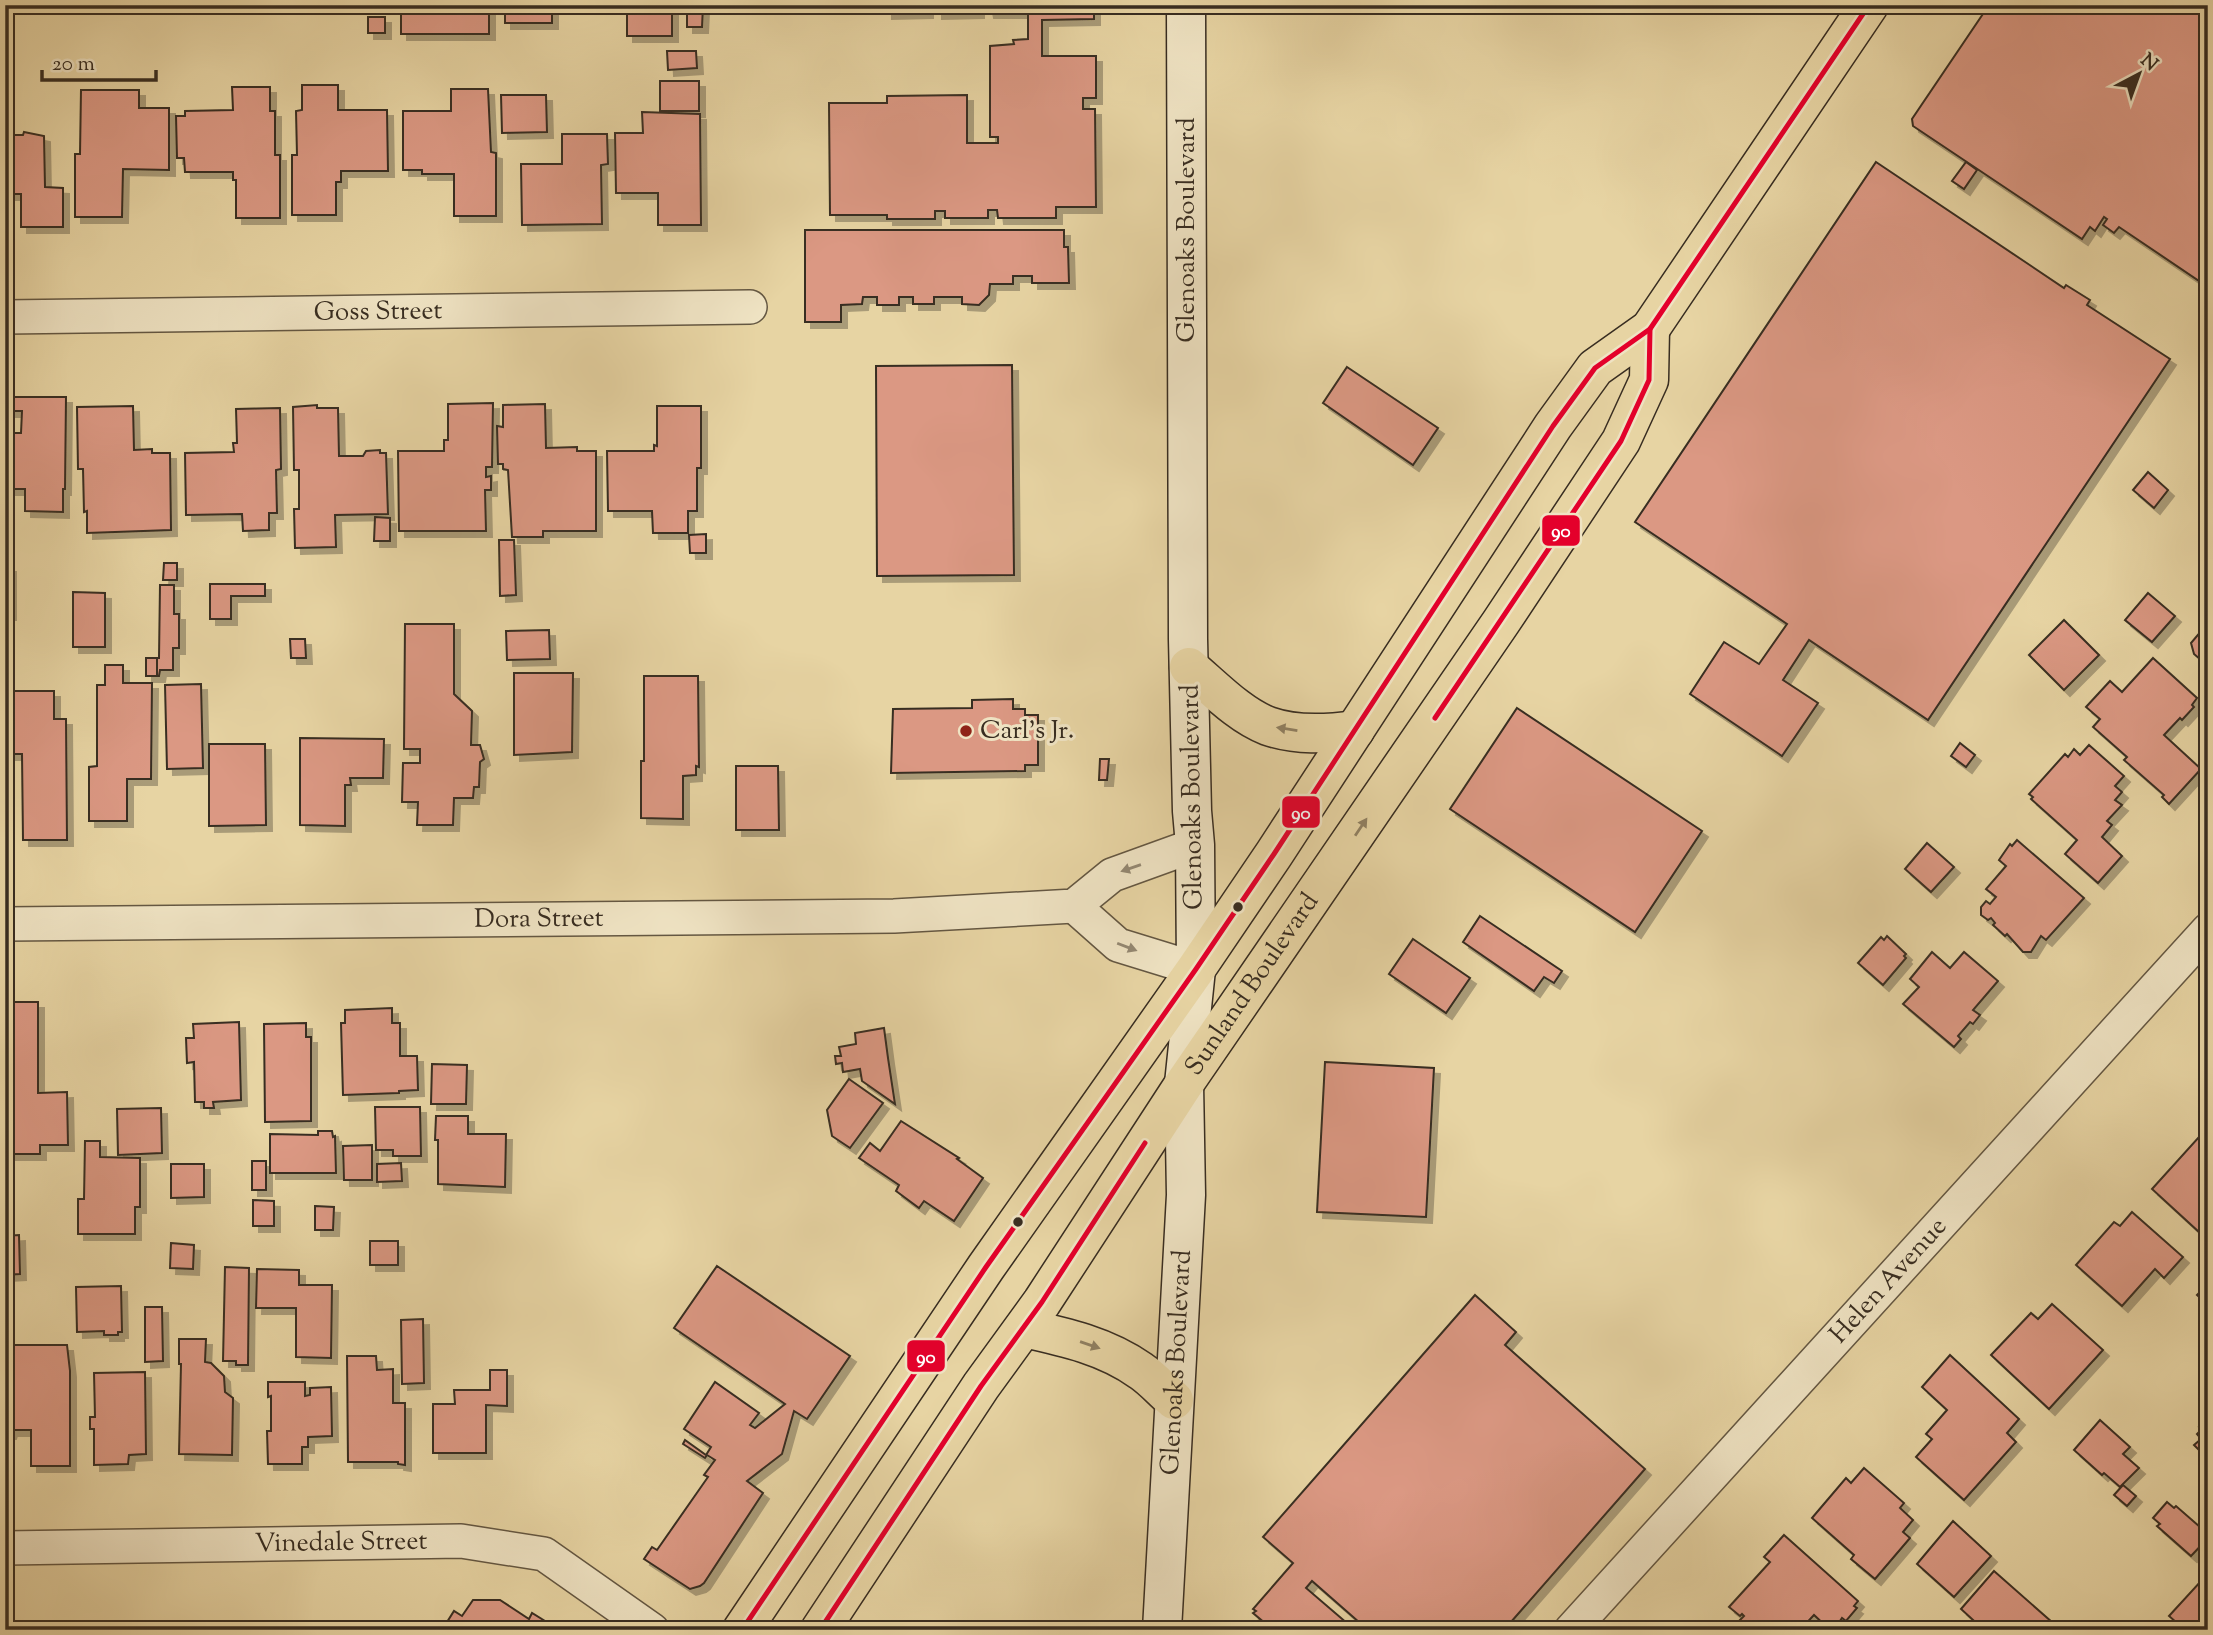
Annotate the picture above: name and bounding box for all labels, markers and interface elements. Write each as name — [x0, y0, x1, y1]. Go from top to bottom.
scale bar — [42, 38, 156, 82]
north arrow — [2104, 38, 2174, 108]
text: N — [2134, 48, 2163, 78]
text: 20 m — [52, 50, 95, 80]
street label: Glenoaks Boulevard — [1169, 117, 1206, 343]
street label: Goss Street — [313, 293, 443, 331]
line badge: 90 — [1541, 514, 1581, 547]
text: 90 — [1551, 519, 1571, 546]
street label: Glenoaks Boulevard — [1173, 684, 1213, 910]
place label: Carl's Jr. — [980, 713, 1074, 750]
marker: Carl's Jr. — [958, 723, 974, 739]
one-way arrow — [1276, 723, 1298, 734]
line badge: 90 — [1281, 795, 1321, 829]
text: 90 — [1291, 801, 1311, 828]
one-way arrow — [1354, 818, 1368, 836]
one-way arrow — [1120, 863, 1141, 874]
street label: Sunland Boulevard — [1176, 885, 1328, 1083]
street label: Dora Street — [474, 900, 604, 938]
unlabelled marker — [1231, 900, 1245, 914]
one-way arrow — [1116, 942, 1137, 953]
street label: Helen Avenue — [1821, 1209, 1956, 1352]
unlabelled marker — [1011, 1215, 1025, 1229]
street label: Glenoaks Boulevard — [1152, 1248, 1201, 1476]
line badge: 90 — [906, 1339, 946, 1373]
one-way arrow — [1079, 1340, 1100, 1351]
text: 90 — [916, 1345, 936, 1372]
street label: Vinedale Street — [254, 1523, 428, 1563]

